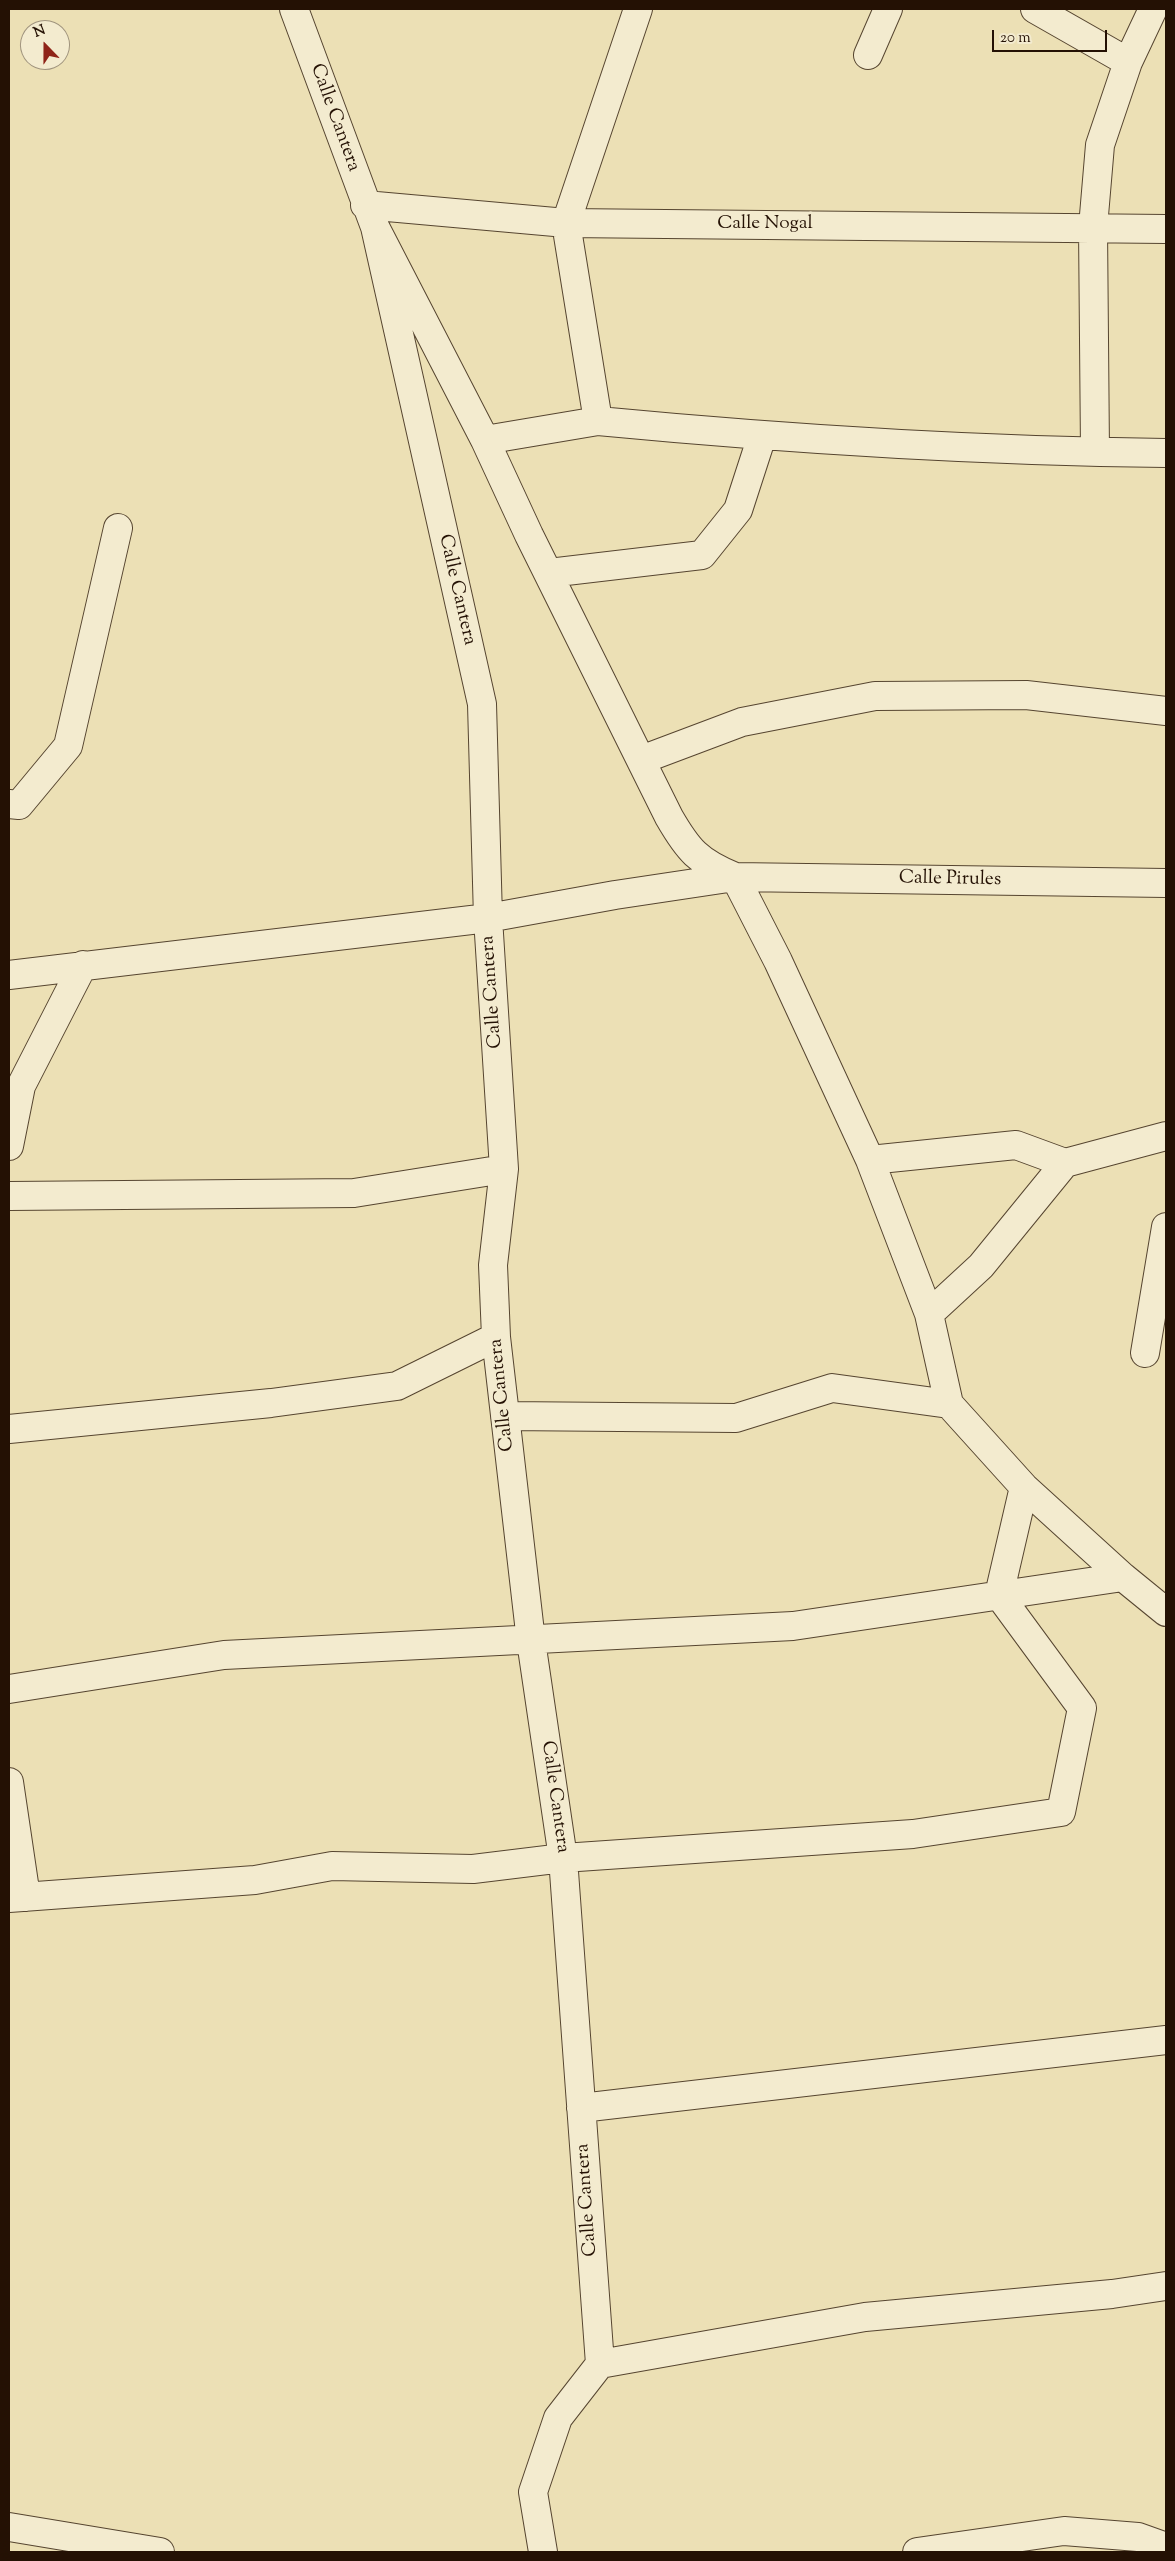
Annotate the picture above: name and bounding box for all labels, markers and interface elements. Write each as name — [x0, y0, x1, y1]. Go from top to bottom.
north arrow — [20, 20, 70, 70]
scale bar — [995, 20, 1110, 52]
text: N — [31, 21, 49, 43]
text: 20 m — [1000, 28, 1031, 49]
street label: Calle Cantera — [304, 61, 364, 175]
street label: Calle Nogal — [717, 214, 813, 236]
street label: Calle Cantera — [432, 532, 480, 648]
street label: Calle Pirules — [899, 868, 1001, 892]
street label: Calle Cantera — [478, 935, 508, 1049]
street label: Calle Cantera — [486, 1338, 520, 1452]
street label: Calle Cantera — [535, 1739, 573, 1855]
street label: Calle Cantera — [573, 2143, 603, 2257]

